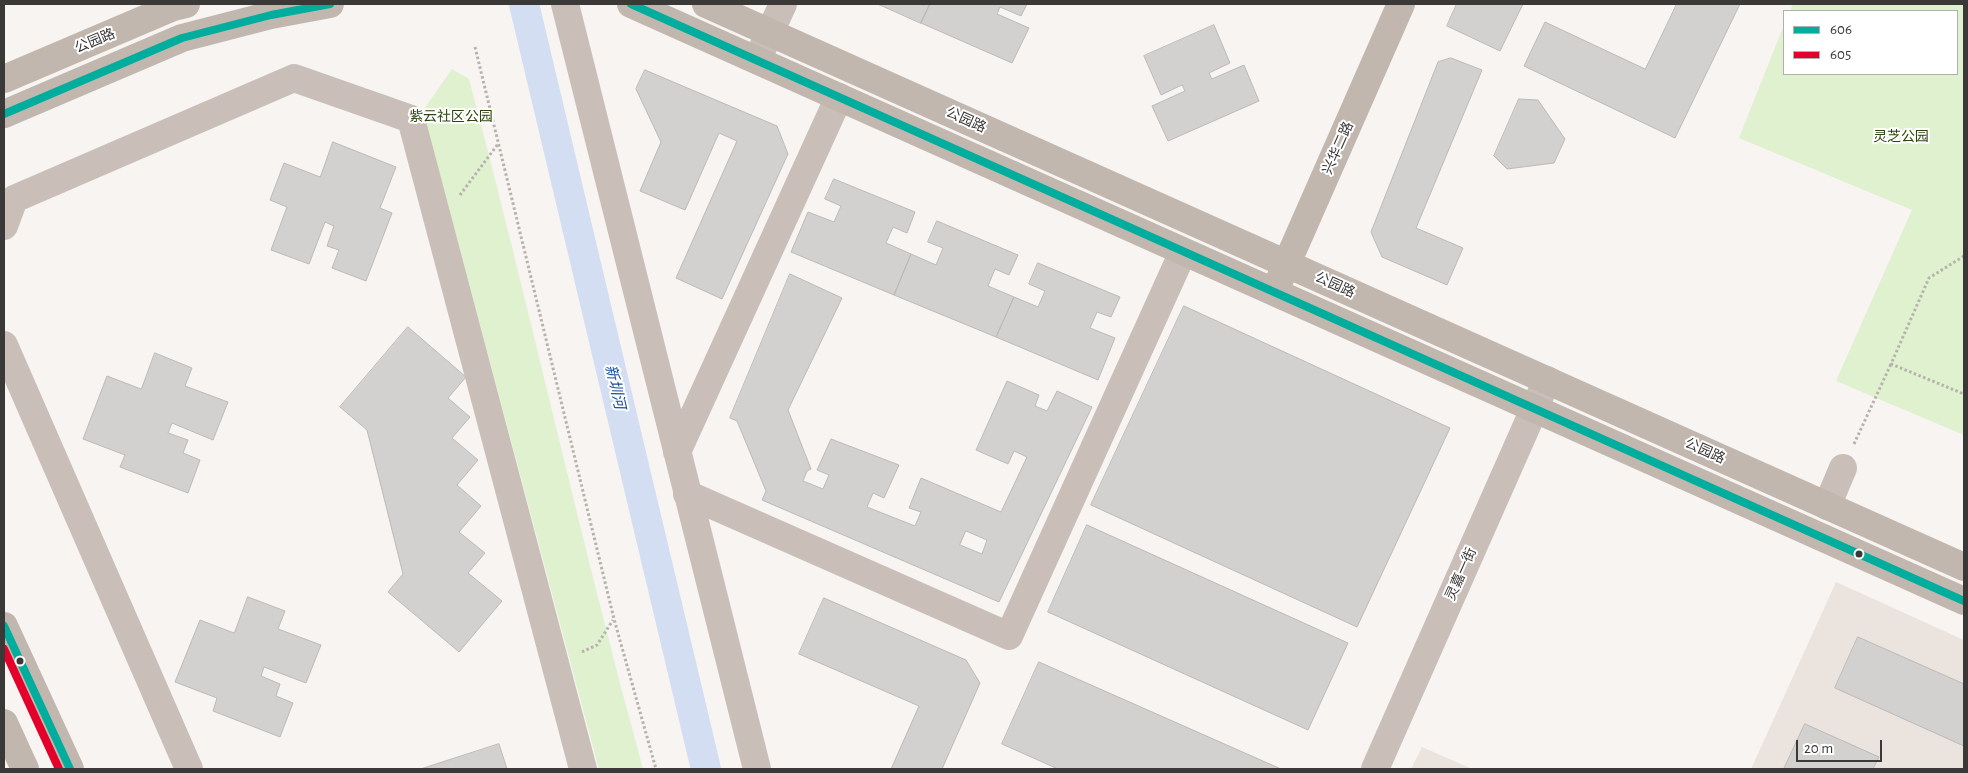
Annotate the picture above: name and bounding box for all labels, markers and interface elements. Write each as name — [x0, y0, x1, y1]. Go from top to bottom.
legend — [1783, 10, 1958, 75]
text: 606 — [1830, 22, 1852, 37]
street label: 公园路 — [72, 25, 118, 57]
text: 605 — [1830, 47, 1851, 62]
street label: 公园路 — [943, 104, 989, 136]
park label: 紫云社区公园 — [409, 109, 493, 125]
street label: 兴华二路 — [1319, 119, 1357, 177]
park label: 灵芝公园 — [1873, 129, 1929, 145]
street label: 公园路 — [1312, 269, 1358, 301]
water label: 新圳河 — [601, 363, 629, 411]
street label: 公园路 — [1682, 435, 1728, 467]
street label: 灵嘉一街 — [1442, 545, 1480, 603]
unlabelled marker — [1854, 549, 1864, 559]
unlabelled marker — [15, 656, 25, 666]
scale bar — [1798, 730, 1884, 762]
text: 20 m — [1804, 741, 1833, 756]

